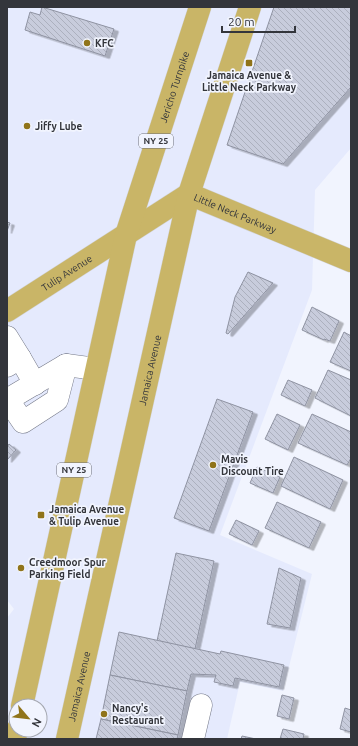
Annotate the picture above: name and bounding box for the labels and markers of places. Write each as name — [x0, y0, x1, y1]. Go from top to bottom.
marker: KFC — [82, 38, 92, 48]
place label: KFC — [95, 38, 114, 49]
marker: Jamaica Avenue & Little Neck Parkway — [244, 58, 254, 68]
place label: Jamaica Avenue & Little Neck Parkway — [202, 70, 297, 93]
place label: Jiffy Lube — [35, 120, 82, 132]
marker: Jiffy Lube — [22, 121, 32, 131]
place label: Mavis Discount Tire — [221, 454, 284, 477]
marker: Mavis Discount Tire — [208, 460, 218, 470]
place label: Jamaica Avenue & Tulip Avenue — [49, 504, 124, 527]
marker: Jamaica Avenue & Tulip Avenue — [36, 510, 46, 520]
place label: Creedmoor Spur Parking Field — [29, 557, 107, 580]
marker: Creedmoor Spur Parking Field — [16, 563, 26, 573]
place label: Nancy's Restaurant — [112, 703, 165, 726]
marker: Nancy's Restaurant — [99, 709, 109, 719]

